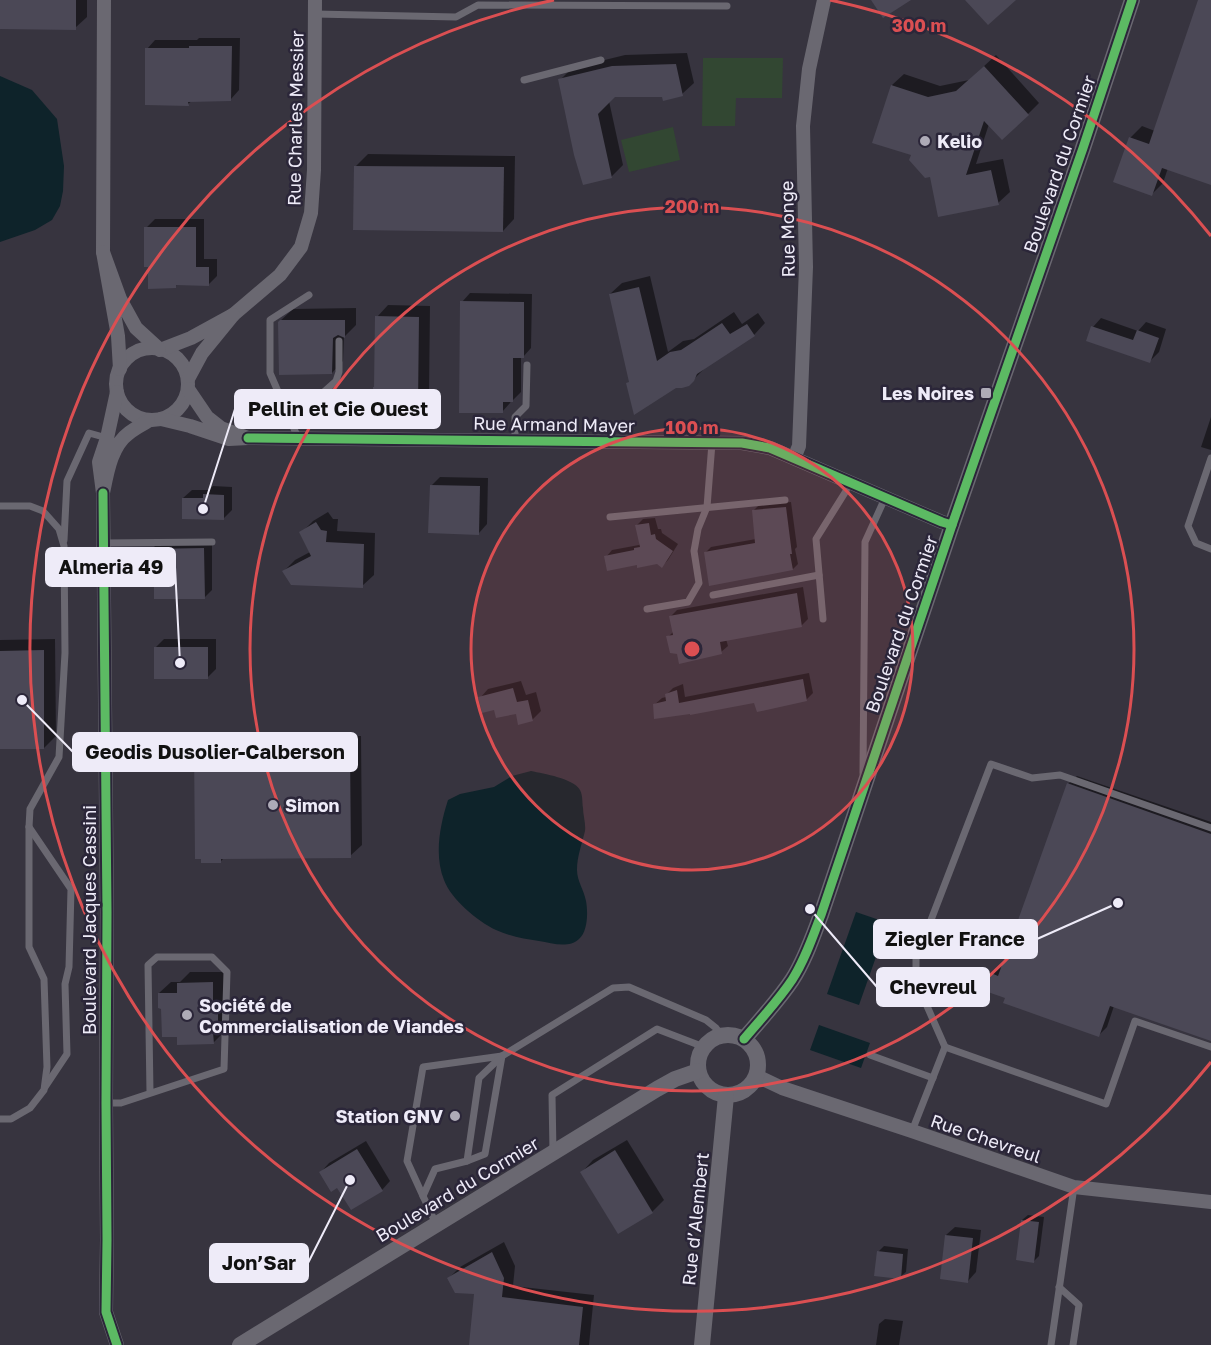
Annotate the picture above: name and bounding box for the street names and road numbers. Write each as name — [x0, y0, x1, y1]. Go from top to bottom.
street label: Rue Charles Messier — [282, 30, 308, 206]
street label: Boulevard du Cormier — [1018, 72, 1100, 256]
street label: Rue Monge — [775, 181, 799, 277]
street label: Rue Armand Mayer — [473, 412, 635, 436]
street label: Boulevard du Cormier — [860, 532, 942, 716]
street label: Boulevard Jacques Cassini — [78, 805, 100, 1035]
street label: Rue Chevreul — [928, 1109, 1044, 1167]
street label: Boulevard du Cormier — [372, 1132, 542, 1246]
street label: Rue d’Alembert — [677, 1151, 713, 1287]

